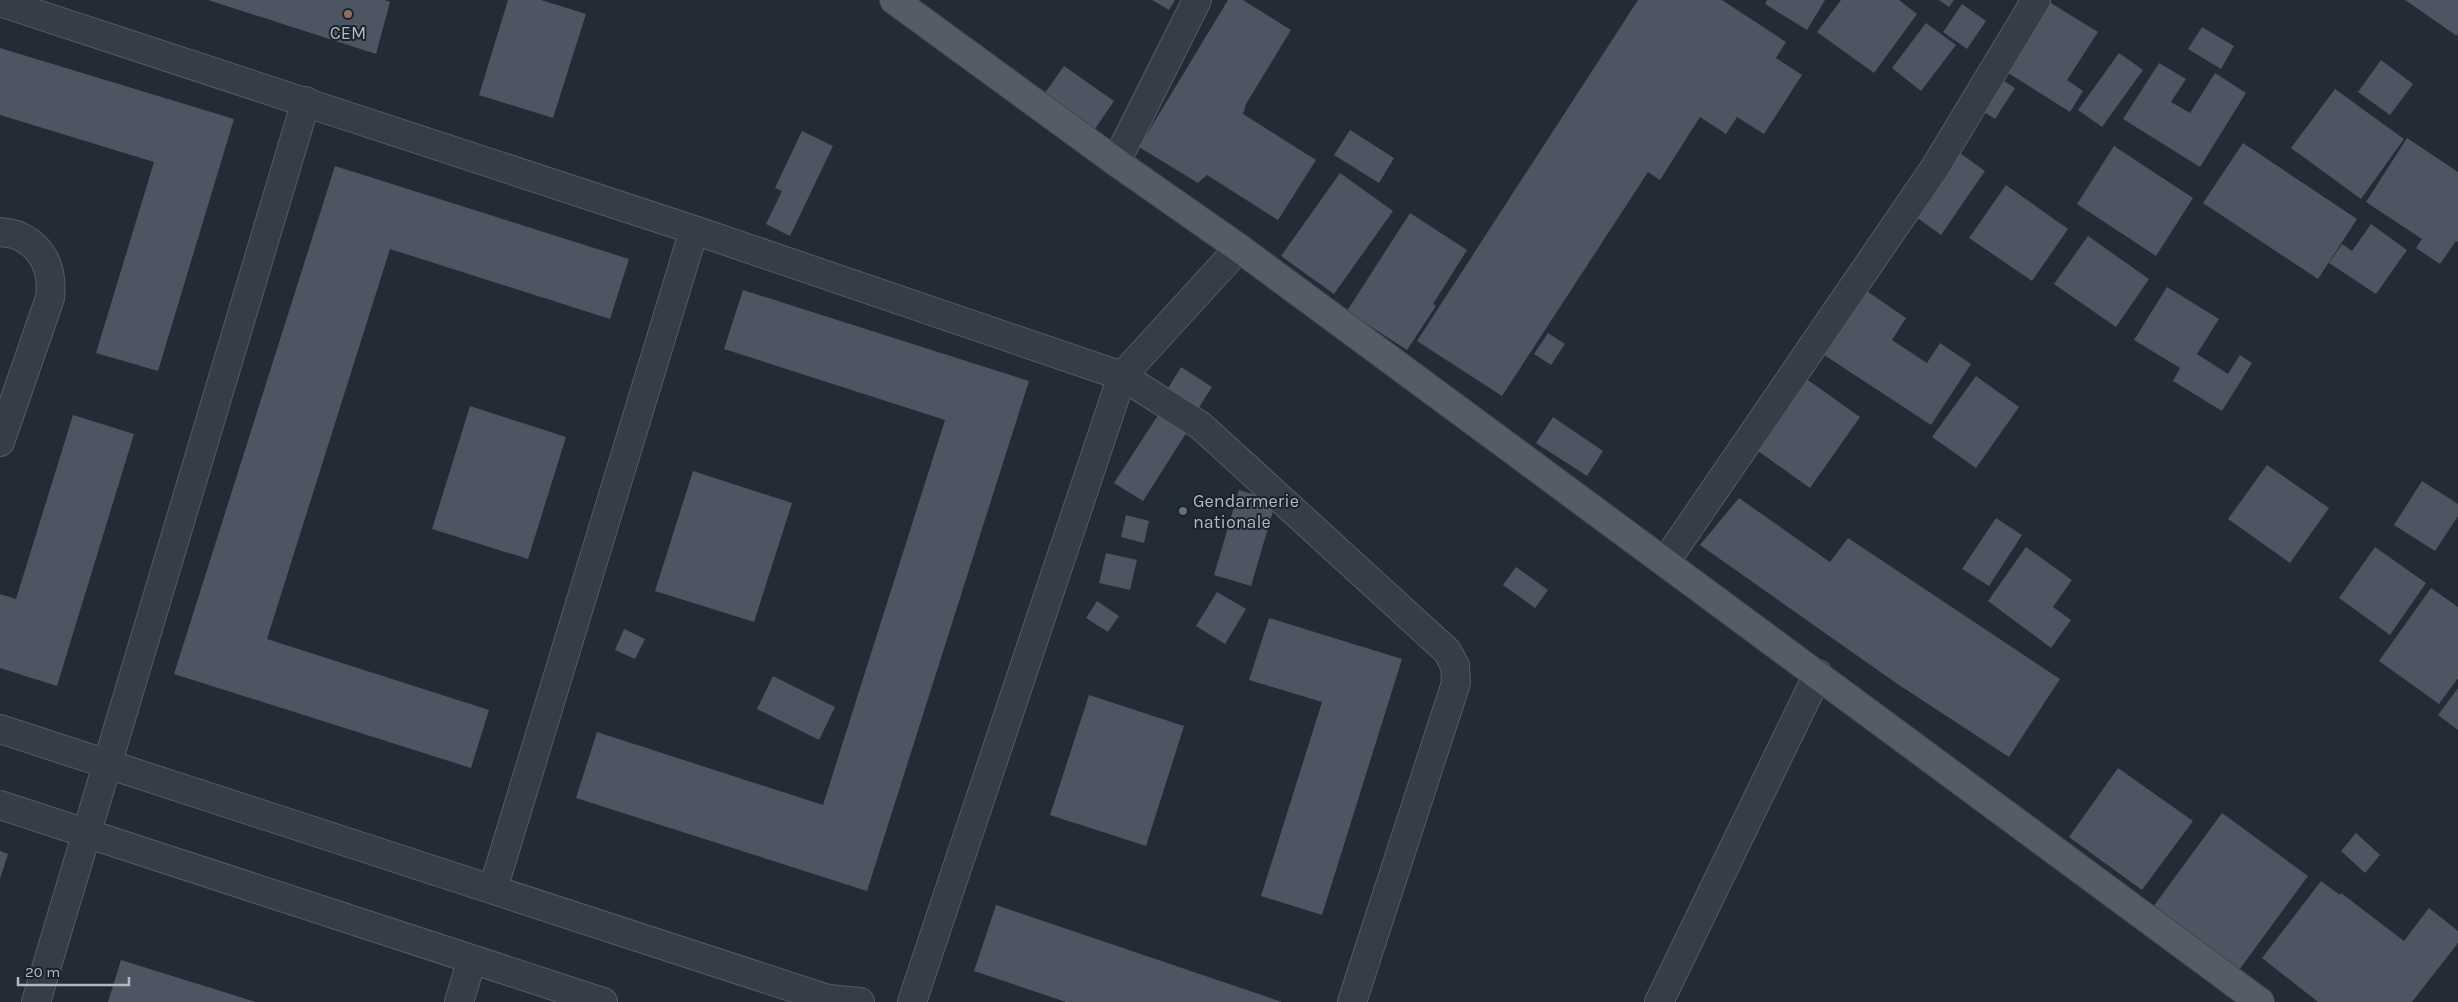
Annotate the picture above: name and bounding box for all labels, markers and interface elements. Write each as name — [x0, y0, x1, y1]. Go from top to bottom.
marker: CEM — [342, 8, 354, 20]
place label: CEM — [330, 22, 366, 44]
place label: Gendarmerie nationale — [1193, 490, 1299, 533]
marker: Gendarmerie nationale — [1177, 505, 1189, 517]
scale bar — [18, 954, 129, 986]
text: 20 m — [25, 963, 60, 981]

